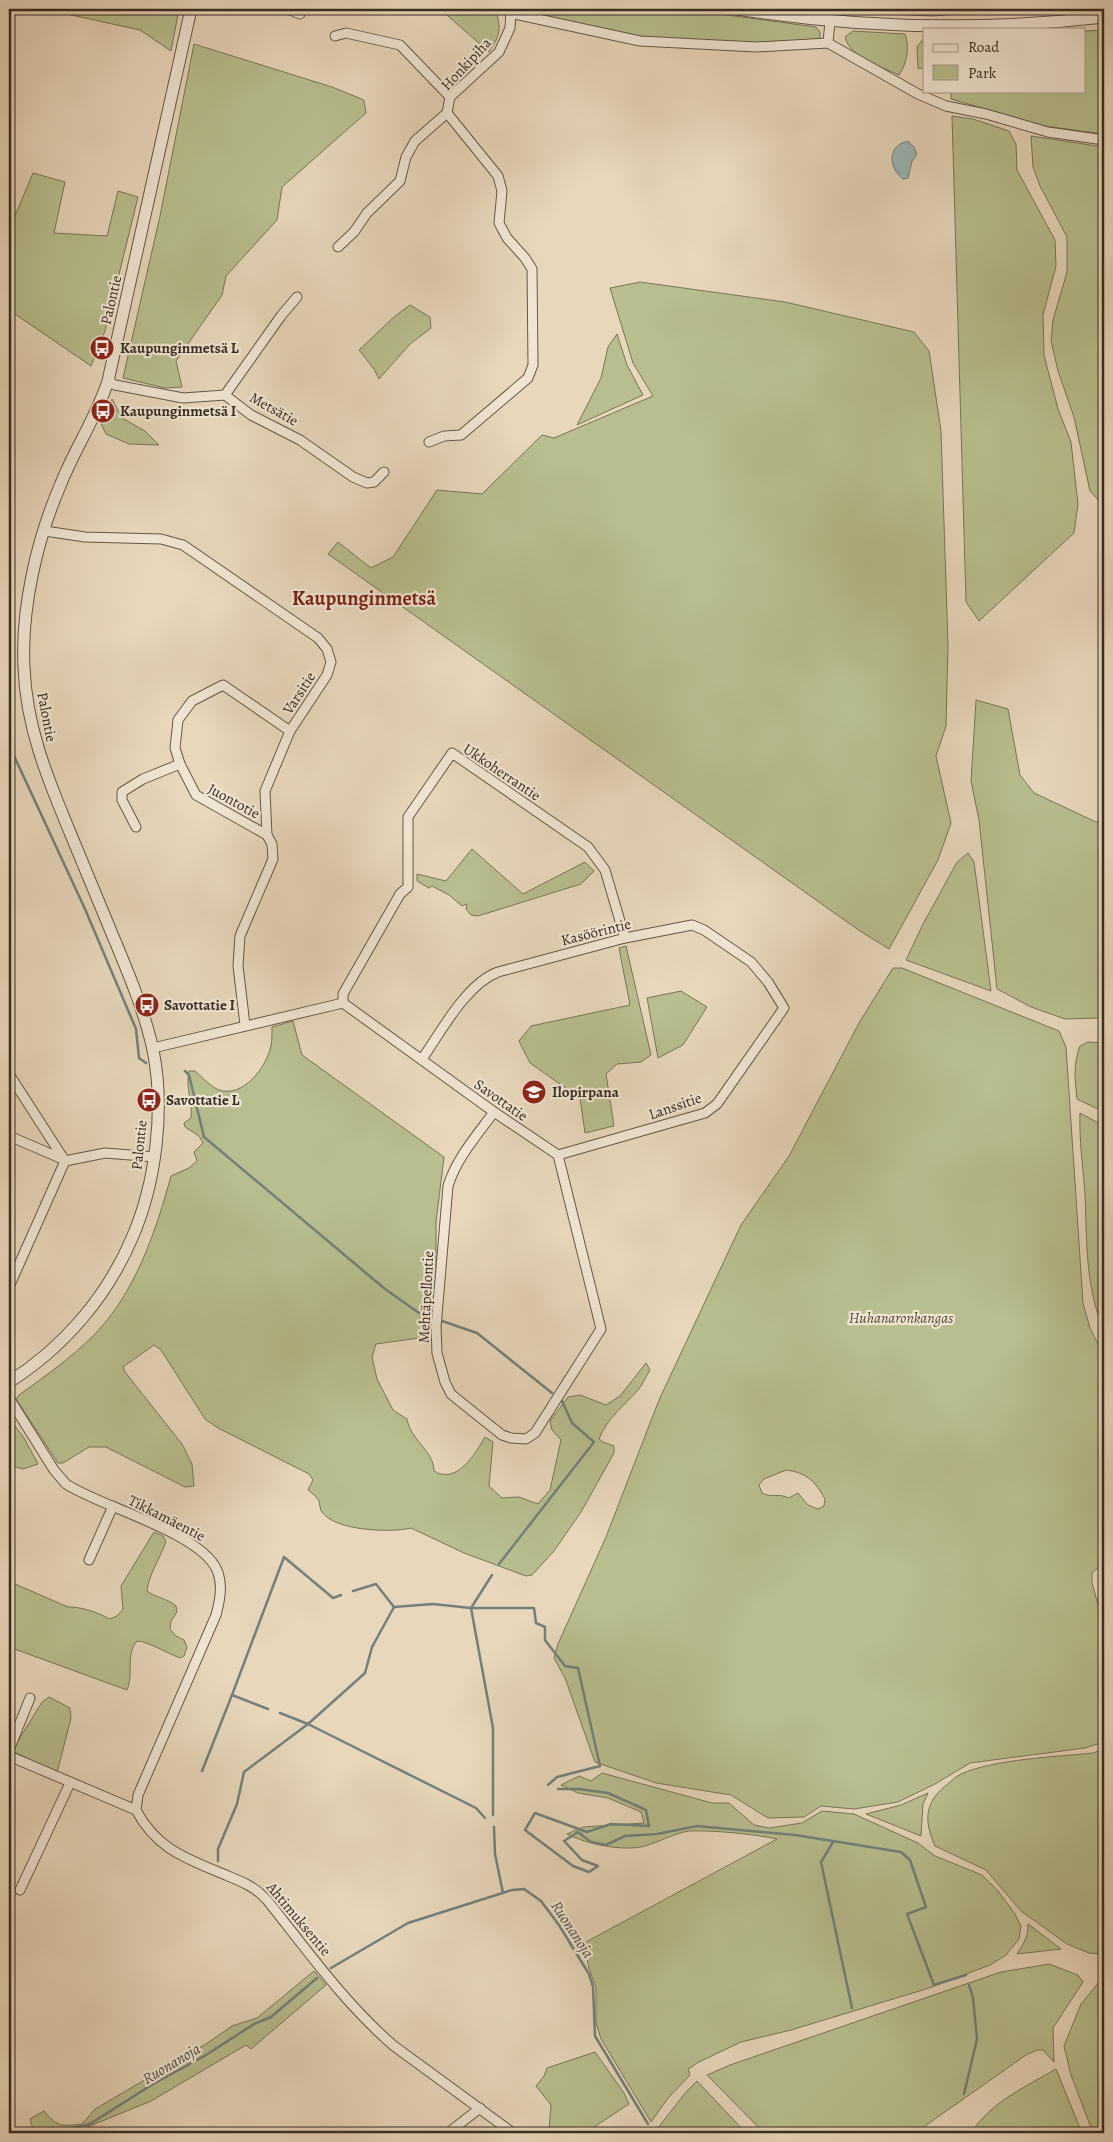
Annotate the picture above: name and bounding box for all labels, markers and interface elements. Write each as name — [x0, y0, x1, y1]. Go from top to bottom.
legend — [923, 28, 1086, 92]
street label: Honkipiha — [436, 33, 496, 95]
text: Road — [968, 37, 1000, 57]
text: Park — [968, 63, 997, 83]
street label: Palontie — [96, 273, 126, 327]
bus stop icon: Kaupunginmetsä L — [89, 335, 115, 361]
place label: Kaupunginmetsä L — [120, 338, 239, 358]
street label: Metsätie — [246, 387, 302, 431]
bus stop icon: Kaupunginmetsä I — [90, 398, 116, 424]
place label: Kaupunginmetsä I — [120, 401, 236, 421]
district label: Kaupunginmetsä — [292, 585, 436, 612]
street label: Varsitie — [277, 668, 320, 719]
street label: Palontie — [32, 690, 62, 744]
street label: Ukkoherrantie — [459, 739, 545, 805]
street label: Juontotie — [204, 779, 264, 824]
street label: Kasöörintie — [559, 914, 633, 950]
bus stop icon: Savottatie I — [134, 992, 160, 1018]
place label: Savottatie I — [164, 995, 235, 1015]
street label: Savottatie — [470, 1074, 532, 1126]
school or university icon: Ilopirpana — [521, 1079, 547, 1105]
place label: Ilopirpana — [552, 1082, 620, 1102]
bus stop icon: Savottatie L — [136, 1087, 162, 1113]
street label: Lanssitie — [646, 1088, 705, 1124]
place label: Savottatie L — [166, 1090, 240, 1110]
street label: Palontie — [126, 1119, 152, 1171]
street label: Mehtäpellontie — [414, 1250, 438, 1344]
park label: Huhanaronkangas — [849, 1308, 953, 1328]
street label: Tikkamäentie — [125, 1490, 209, 1546]
street label: Ahtimuksentie — [262, 1877, 336, 1960]
water label: Ruonanoja — [545, 1897, 599, 1963]
water label: Ruonanoja — [138, 2038, 205, 2090]

